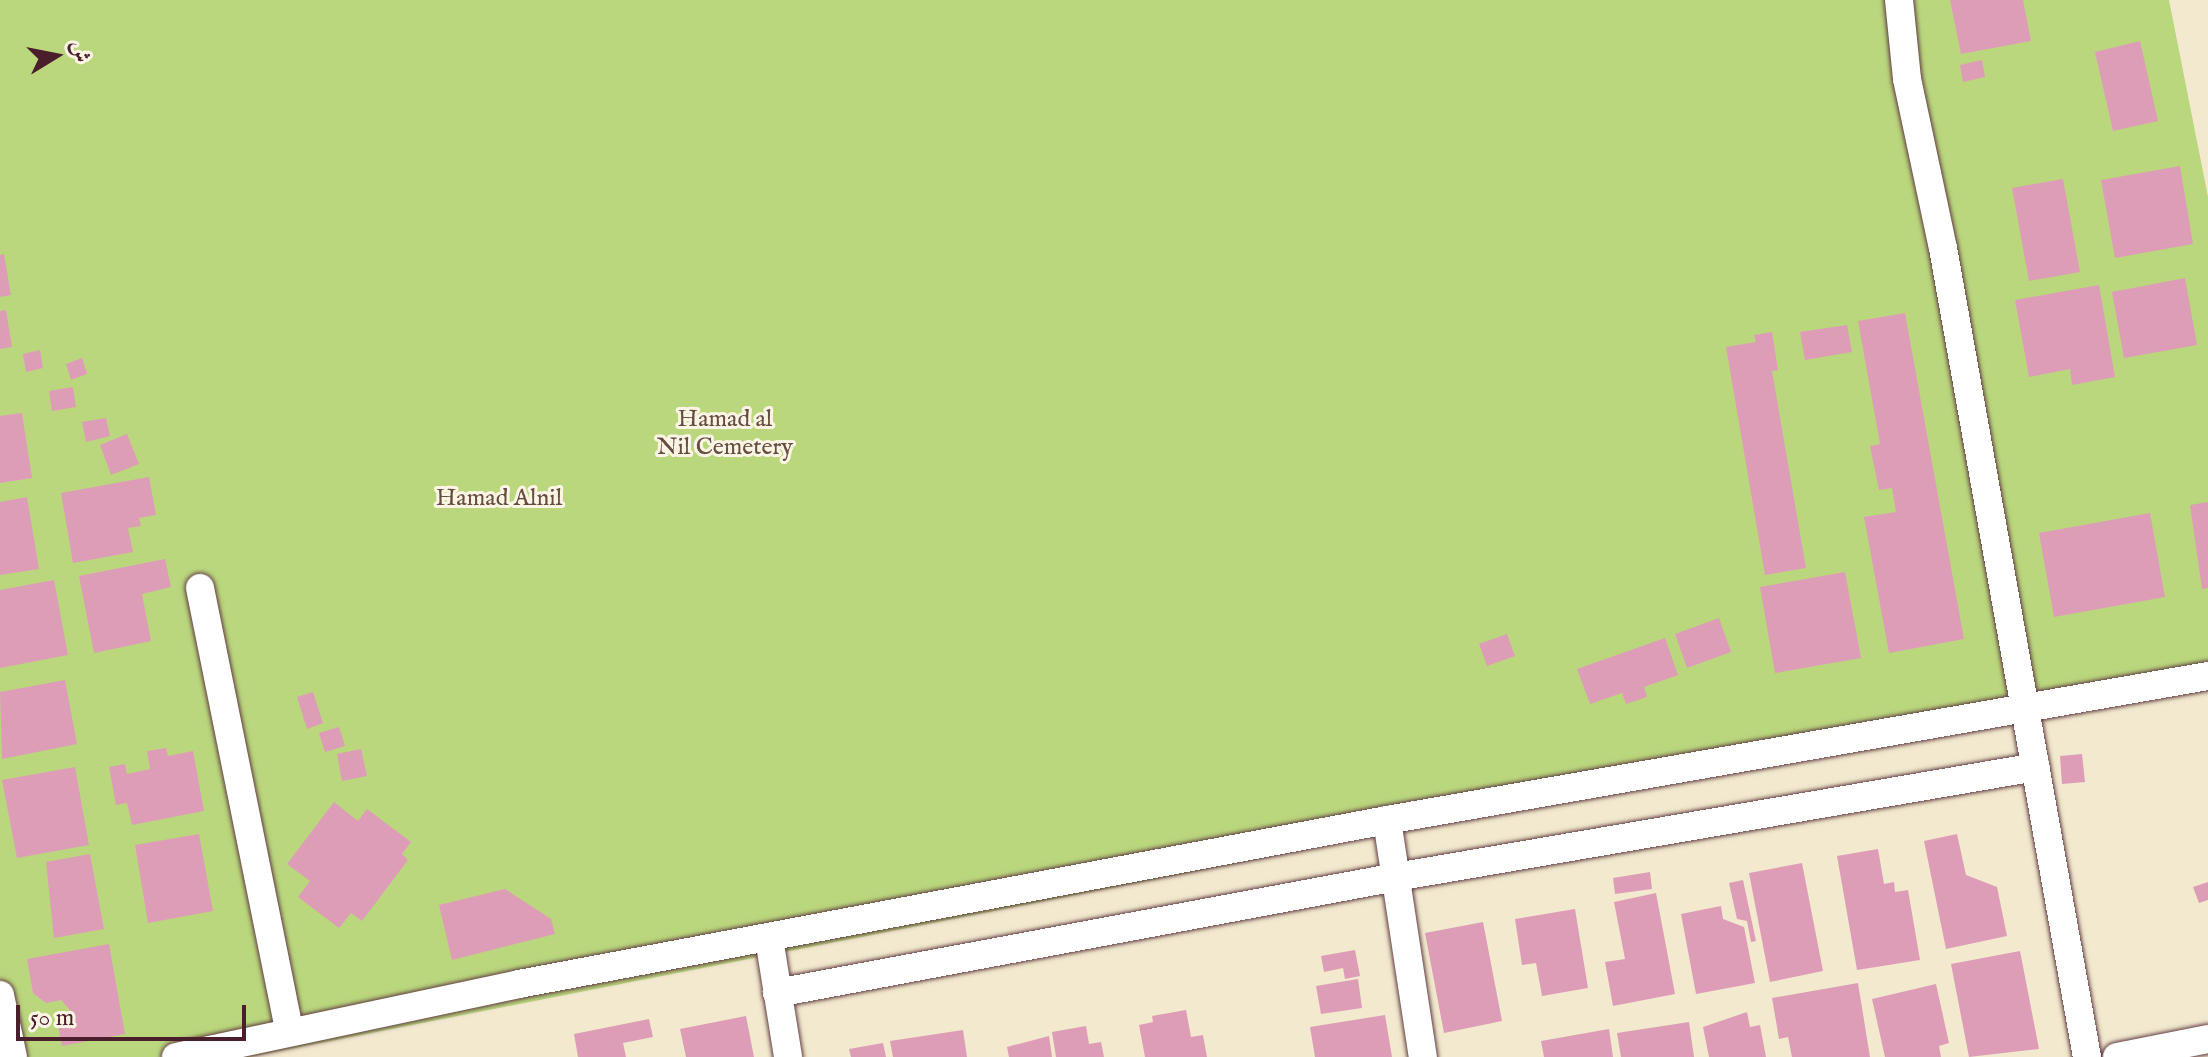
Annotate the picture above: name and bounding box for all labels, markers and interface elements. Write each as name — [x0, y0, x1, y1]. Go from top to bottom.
north arrow — [16, 16, 96, 96]
text: ش — [64, 39, 95, 65]
park label: Hamad al Nil Cemetery — [657, 406, 793, 462]
park label: Hamad Alnil — [436, 485, 562, 513]
scale bar — [20, 989, 250, 1039]
text: 50 m — [30, 1003, 74, 1034]

